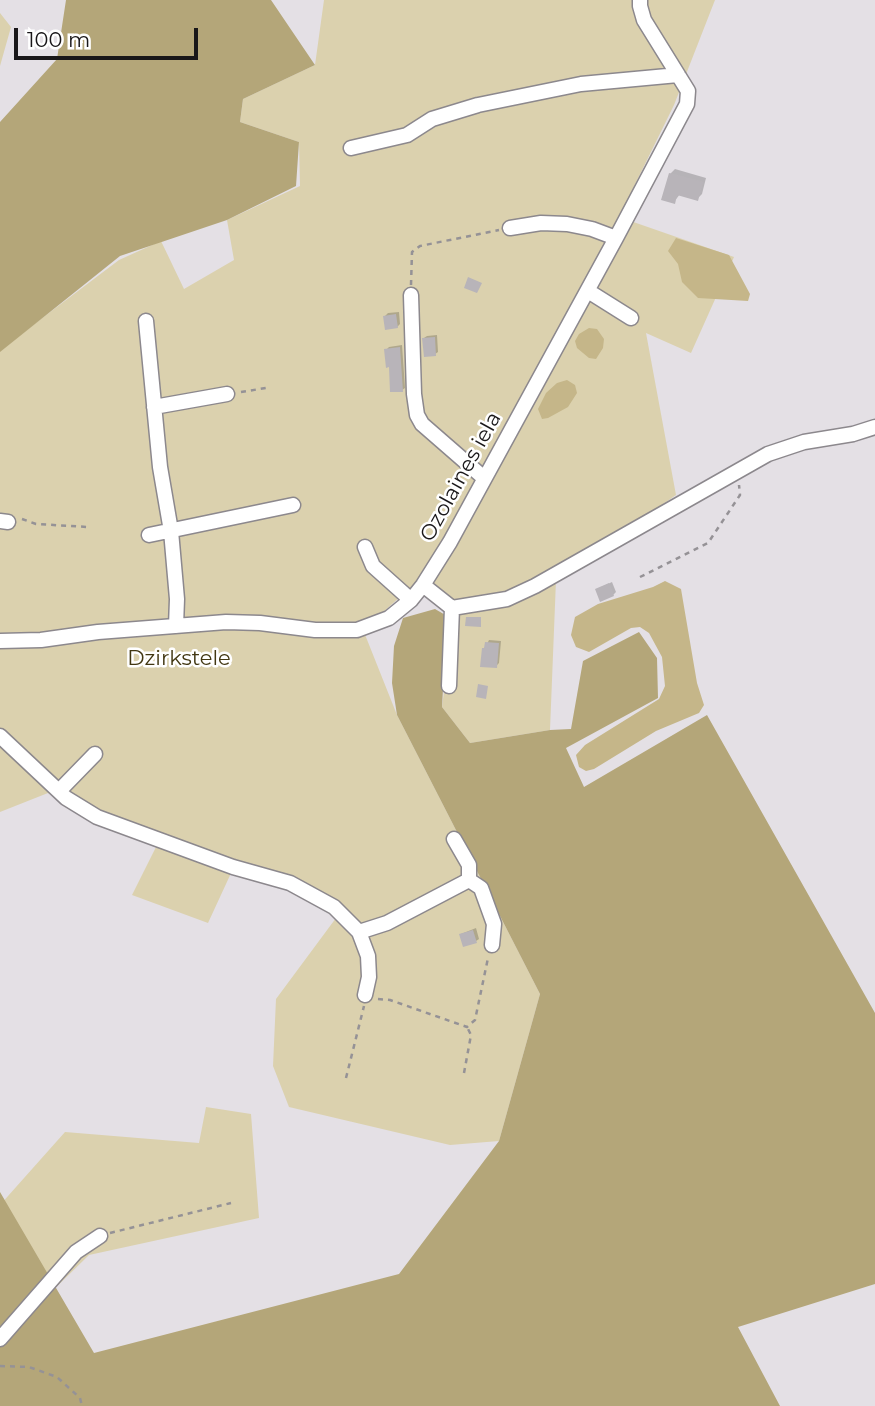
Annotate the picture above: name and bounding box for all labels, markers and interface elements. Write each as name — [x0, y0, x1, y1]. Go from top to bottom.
scale bar — [18, 14, 201, 58]
text: 100 m — [27, 27, 90, 52]
street label: Ozolaines iela — [415, 408, 507, 546]
park label: Dzirkstele — [127, 646, 231, 672]

